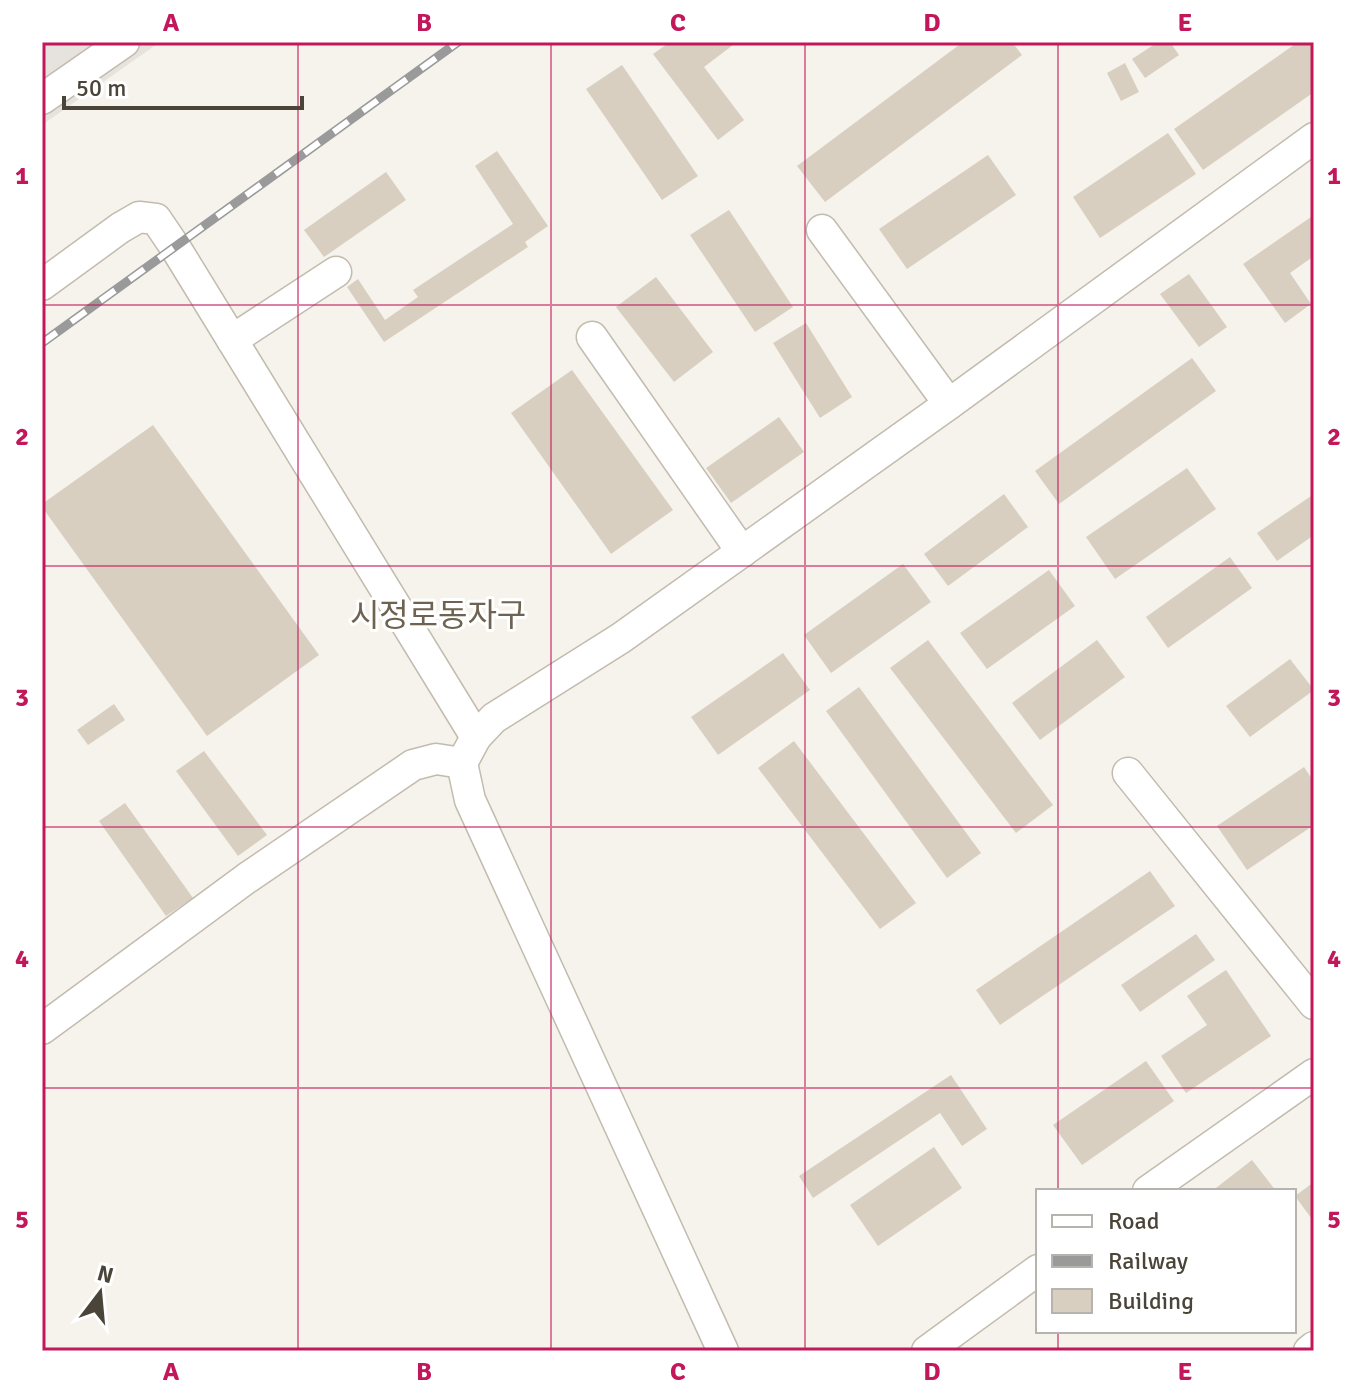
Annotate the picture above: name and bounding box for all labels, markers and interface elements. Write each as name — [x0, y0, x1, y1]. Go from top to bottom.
text: A — [163, 7, 180, 39]
text: B — [416, 7, 432, 39]
text: C — [670, 7, 686, 39]
text: D — [923, 7, 941, 39]
text: E — [1178, 7, 1192, 39]
scale bar — [64, 60, 302, 110]
text: 50 m — [76, 73, 126, 103]
text: 1 — [15, 160, 29, 192]
text: 1 — [1327, 160, 1341, 192]
text: 2 — [15, 421, 29, 453]
text: 2 — [1327, 421, 1341, 453]
district label: 시정로동자구 — [350, 596, 526, 635]
text: 3 — [15, 682, 29, 714]
text: 3 — [1327, 682, 1341, 714]
text: 4 — [15, 943, 29, 975]
text: 4 — [1327, 943, 1341, 975]
legend — [1036, 1189, 1296, 1333]
text: 5 — [15, 1204, 29, 1236]
text: 5 — [1327, 1204, 1341, 1236]
text: Road — [1108, 1206, 1159, 1236]
text: Railway — [1108, 1246, 1188, 1276]
north arrow — [60, 1253, 140, 1333]
text: N — [94, 1259, 116, 1289]
text: Building — [1108, 1286, 1194, 1316]
text: A — [163, 1356, 180, 1388]
text: B — [416, 1356, 432, 1388]
text: C — [670, 1356, 686, 1388]
text: D — [923, 1356, 941, 1388]
text: E — [1178, 1356, 1192, 1388]

